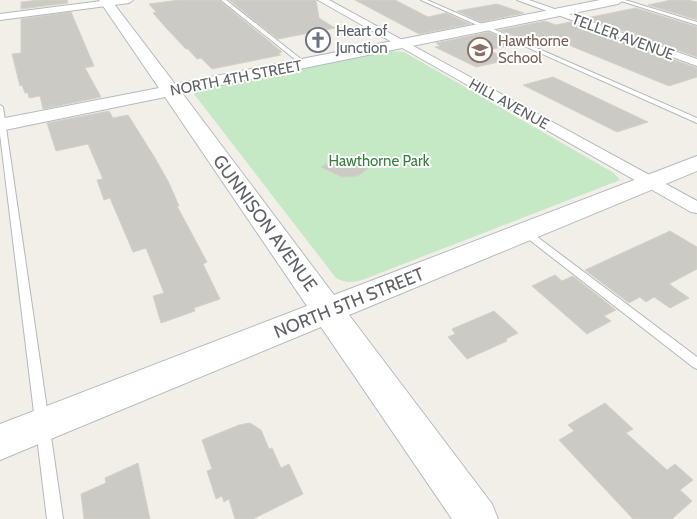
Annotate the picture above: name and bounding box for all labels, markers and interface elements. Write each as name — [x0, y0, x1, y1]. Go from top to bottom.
street label: TELLER AVENUE — [569, 10, 677, 64]
place label: Heart of Junction — [335, 22, 388, 57]
church icon: Heart of Junction — [305, 27, 331, 53]
place label: Hawthorne School — [498, 32, 569, 67]
school or university icon: Hawthorne School — [467, 37, 493, 63]
street label: NORTH 4TH STREET — [169, 56, 303, 100]
street label: HILL AVENUE — [466, 75, 552, 133]
street label: GUNNISON AVENUE — [208, 151, 322, 295]
park label: Hawthorne Park — [329, 152, 430, 170]
street label: NORTH 5TH STREET — [271, 263, 428, 343]

